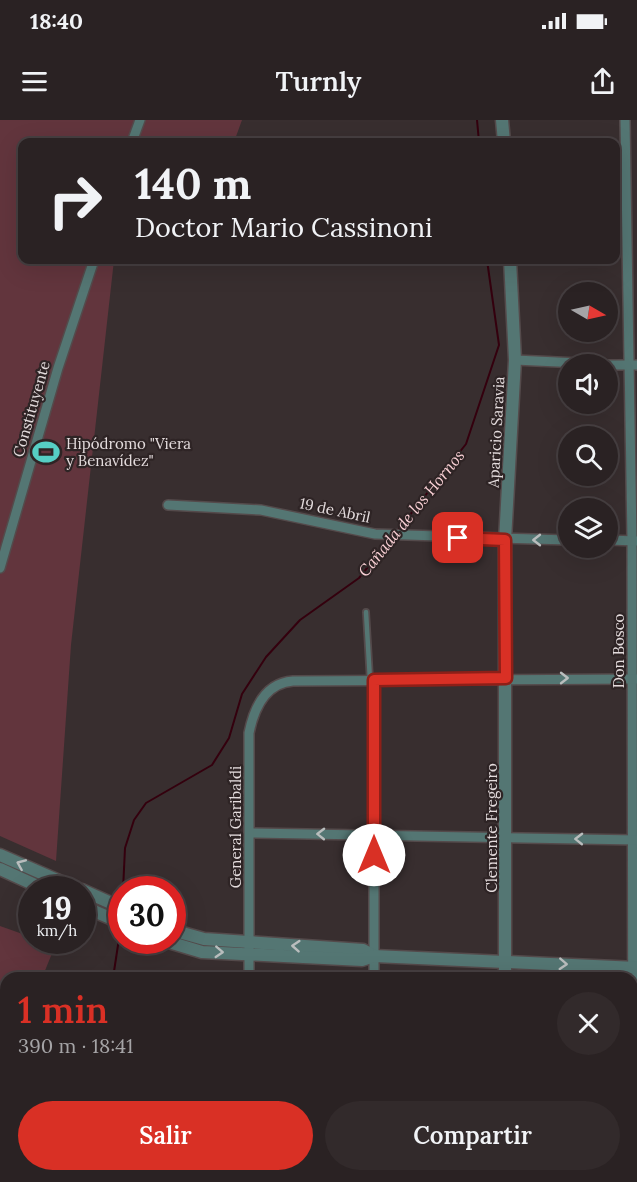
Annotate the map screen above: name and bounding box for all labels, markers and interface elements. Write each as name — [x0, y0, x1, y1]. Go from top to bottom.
text: 18:40 — [30, 7, 83, 35]
text: Turnly — [276, 64, 361, 98]
icon: menu — [18, 65, 51, 98]
icon: share — [586, 65, 619, 98]
text: 140 m — [135, 157, 251, 211]
icon: right — [36, 162, 114, 240]
text: Doctor Mario Cassinoni — [135, 210, 433, 244]
north arrow — [558, 282, 618, 342]
map controls — [558, 282, 618, 558]
button: sound — [558, 354, 618, 414]
street label: Constituyente — [8, 359, 54, 459]
street label: Aparicio Saravia — [484, 376, 508, 489]
button: search — [558, 426, 618, 486]
place label: Hipódromo "Viera y Benavídez" — [66, 434, 191, 470]
sports icon: Hipódromo "Viera y Benavídez" — [31, 437, 61, 467]
water label: Cañada de los Hornos — [354, 445, 468, 581]
street label: 19 de Abril — [298, 493, 372, 527]
button: layers — [558, 498, 618, 558]
pin — [432, 512, 483, 563]
icon: arrive — [441, 521, 474, 554]
one-way arrow — [532, 534, 541, 546]
street label: Don Bosco — [609, 613, 628, 688]
one-way arrow — [560, 672, 569, 684]
street label: Clemente Fregeiro — [482, 763, 501, 893]
street label: General Garibaldi — [226, 766, 245, 888]
position arrow — [342, 823, 406, 887]
one-way arrow — [316, 828, 325, 840]
one-way arrow — [574, 832, 583, 845]
one-way arrow — [16, 859, 27, 871]
speed limit sign: 30 — [108, 876, 186, 954]
text: 19 — [42, 889, 72, 927]
text: km/h — [37, 921, 77, 940]
one-way arrow — [292, 939, 301, 952]
one-way arrow — [214, 946, 223, 959]
one-way arrow — [559, 958, 568, 971]
text: 1 min — [18, 987, 108, 1033]
button: close — [557, 992, 620, 1055]
text: 390 m · 18:41 — [18, 1033, 133, 1058]
button: Salir — [18, 1101, 313, 1170]
button: Compartir — [325, 1101, 620, 1170]

